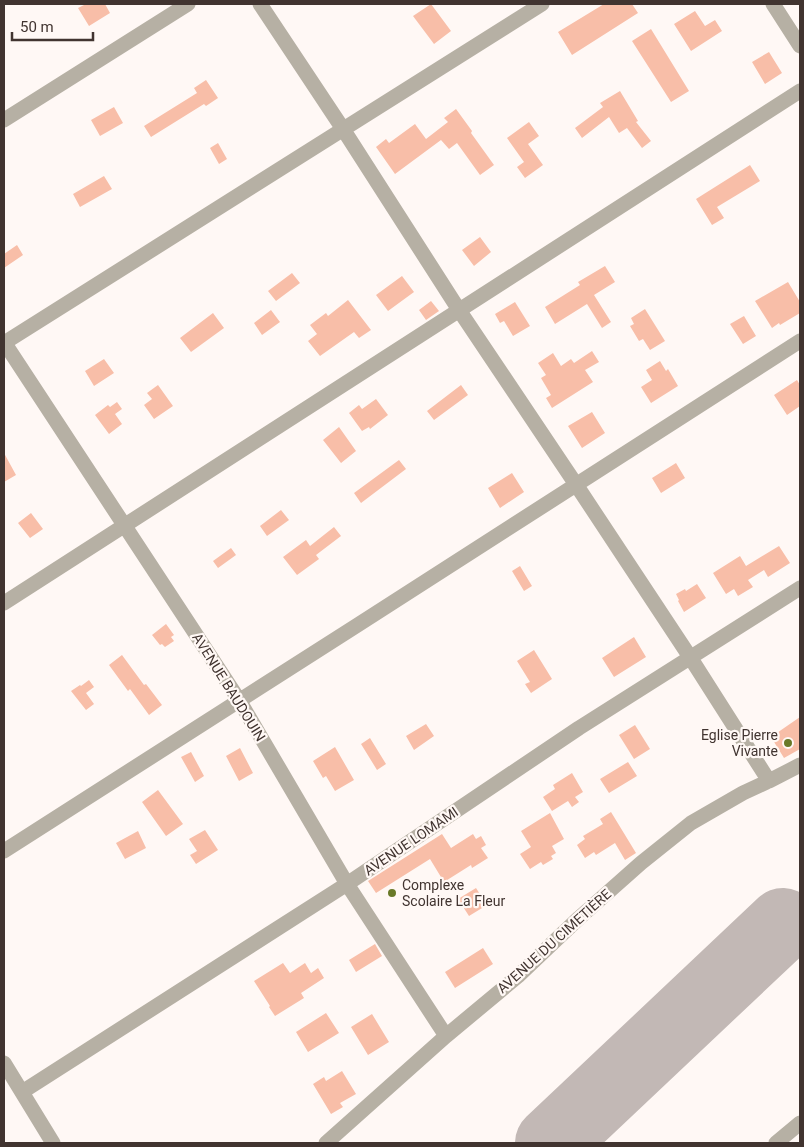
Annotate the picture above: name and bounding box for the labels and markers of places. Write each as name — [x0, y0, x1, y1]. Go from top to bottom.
place label: Eglise Pierre Vivante — [701, 727, 778, 759]
marker: Eglise Pierre Vivante — [782, 737, 794, 749]
place label: Complexe Scolaire La Fleur — [402, 877, 505, 909]
marker: Complexe Scolaire La Fleur — [386, 887, 398, 899]

